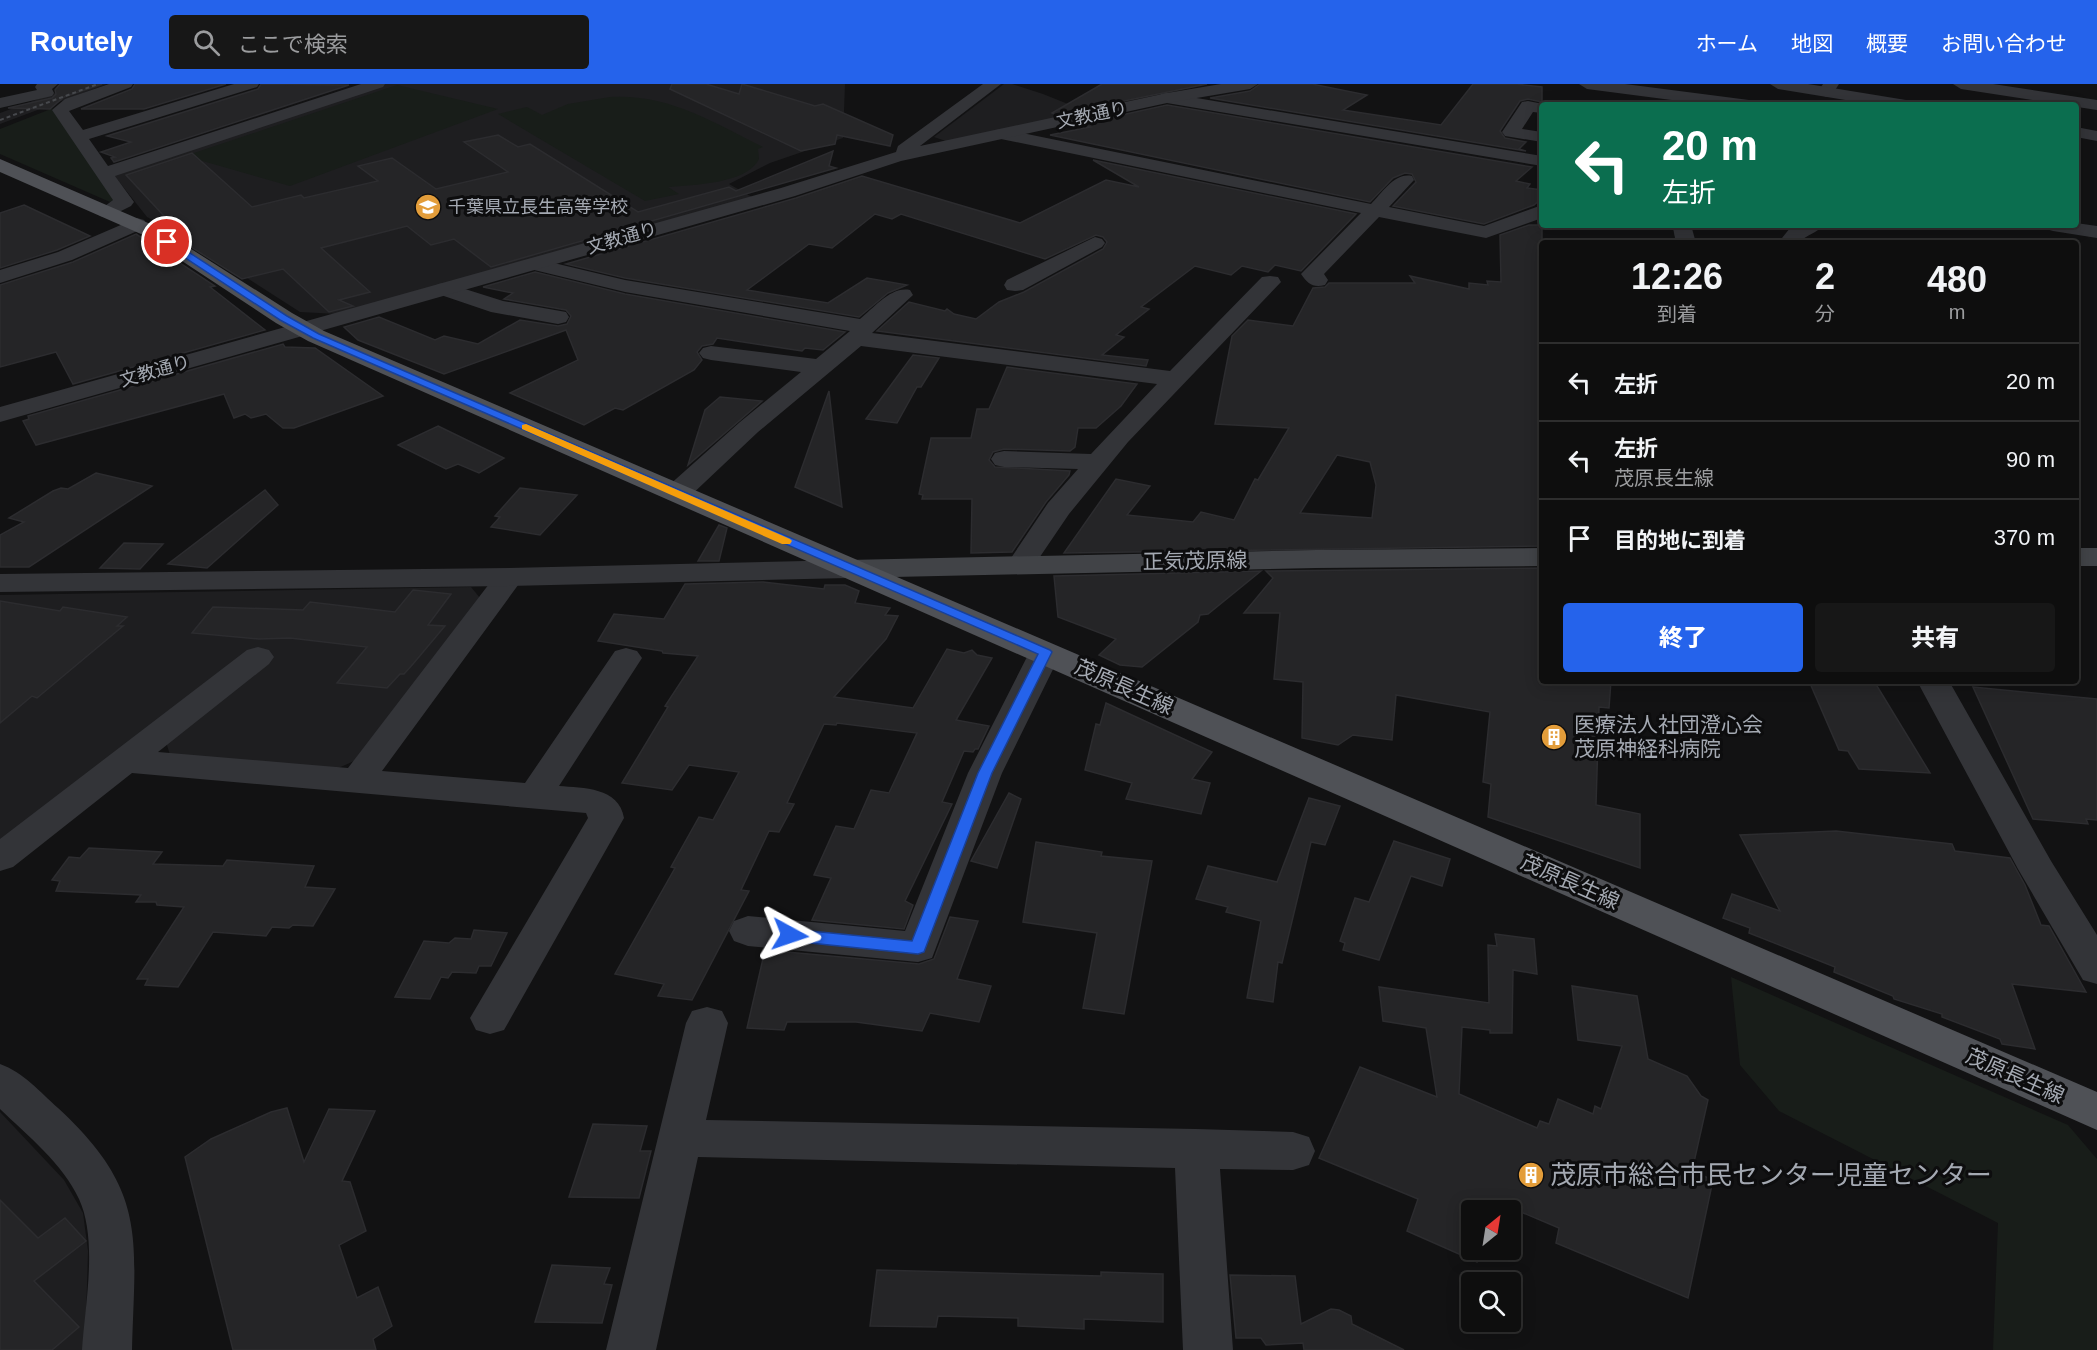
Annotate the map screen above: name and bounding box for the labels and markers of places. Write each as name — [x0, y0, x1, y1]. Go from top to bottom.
school or university icon: 千葉県立長生高等学校 — [413, 192, 443, 222]
place label: 千葉県立長生高等学校 — [448, 197, 628, 217]
pin — [141, 216, 192, 267]
place label: 医療法人社団澄心会 茂原神経科病院 — [1574, 713, 1763, 760]
building icon: 医療法人社団澄心会 茂原神経科病院 — [1539, 722, 1569, 752]
building icon: 茂原市総合市民センター児童センター — [1516, 1160, 1546, 1190]
place label: 茂原市総合市民センター児童センター — [1550, 1160, 1992, 1190]

